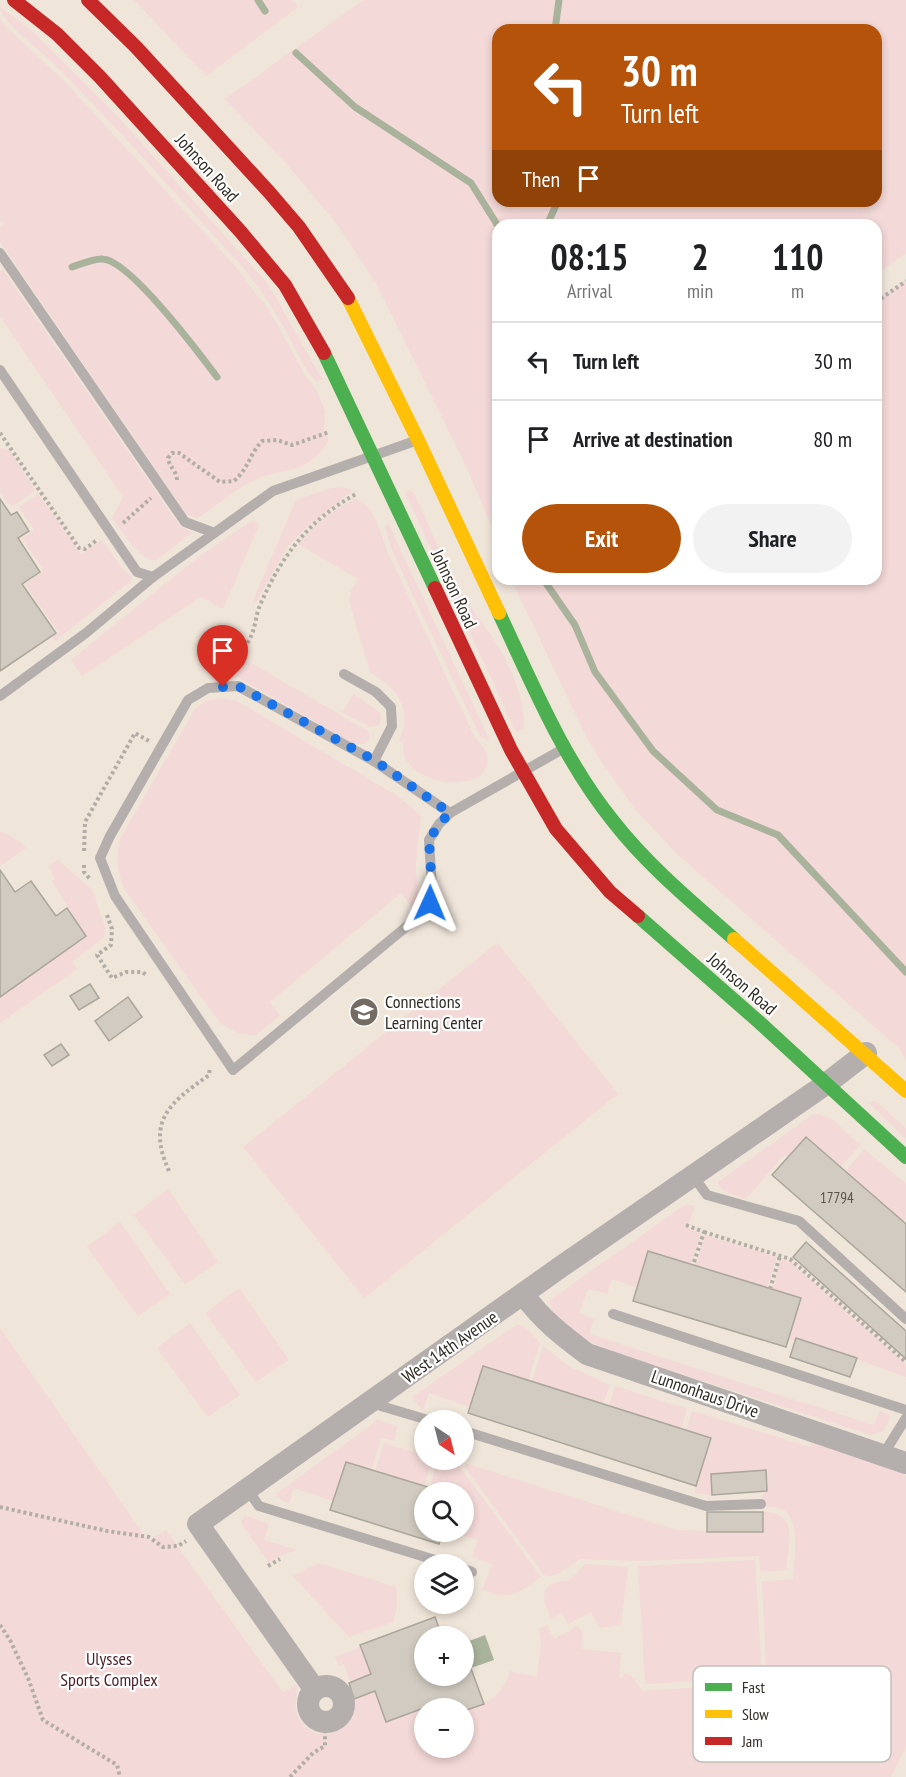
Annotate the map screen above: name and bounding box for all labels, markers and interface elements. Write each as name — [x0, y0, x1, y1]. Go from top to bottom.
text: 30 m — [621, 43, 698, 98]
icon: left — [522, 48, 600, 126]
text: Turn left — [621, 96, 699, 130]
street label: Johnson Road — [170, 128, 244, 207]
icon: arrive — [572, 162, 605, 195]
text: Then — [522, 165, 560, 193]
text: 08:15 — [551, 233, 628, 280]
text: 2 — [691, 233, 709, 280]
text: 110 — [772, 233, 823, 280]
text: Arrival — [567, 278, 612, 304]
text: min — [687, 278, 713, 304]
text: m — [791, 278, 804, 304]
icon: left — [522, 345, 555, 378]
text: Turn left — [573, 347, 639, 375]
text: 30 m — [813, 347, 852, 375]
icon: arrive — [522, 423, 555, 456]
text: Arrive at destination — [573, 425, 733, 453]
text: 80 m — [813, 425, 852, 453]
button: Exit — [522, 504, 681, 573]
button: Share — [693, 504, 852, 573]
street label: Johnson Road — [426, 545, 483, 632]
pin — [197, 625, 248, 687]
icon: arrive — [206, 634, 239, 667]
position arrow — [398, 871, 462, 935]
street label: Johnson Road — [702, 947, 782, 1020]
place label: Connections Learning Center — [385, 990, 483, 1034]
school or university icon: Connections Learning Center — [348, 996, 380, 1028]
house number: 17794 — [820, 1188, 854, 1207]
street label: West 14th Avenue — [397, 1305, 502, 1388]
street label: Lunnonhaus Drive — [648, 1364, 762, 1423]
north arrow — [414, 1410, 474, 1470]
map controls — [414, 1410, 474, 1758]
button: search — [414, 1482, 474, 1542]
button: layers — [414, 1554, 474, 1614]
button: + — [414, 1626, 474, 1686]
park label: Ulysses Sports Complex — [60, 1647, 158, 1691]
legend — [693, 1666, 891, 1762]
text: Fast — [742, 1677, 765, 1697]
button: − — [414, 1698, 474, 1758]
text: Slow — [742, 1704, 769, 1724]
text: Jam — [741, 1731, 763, 1751]

